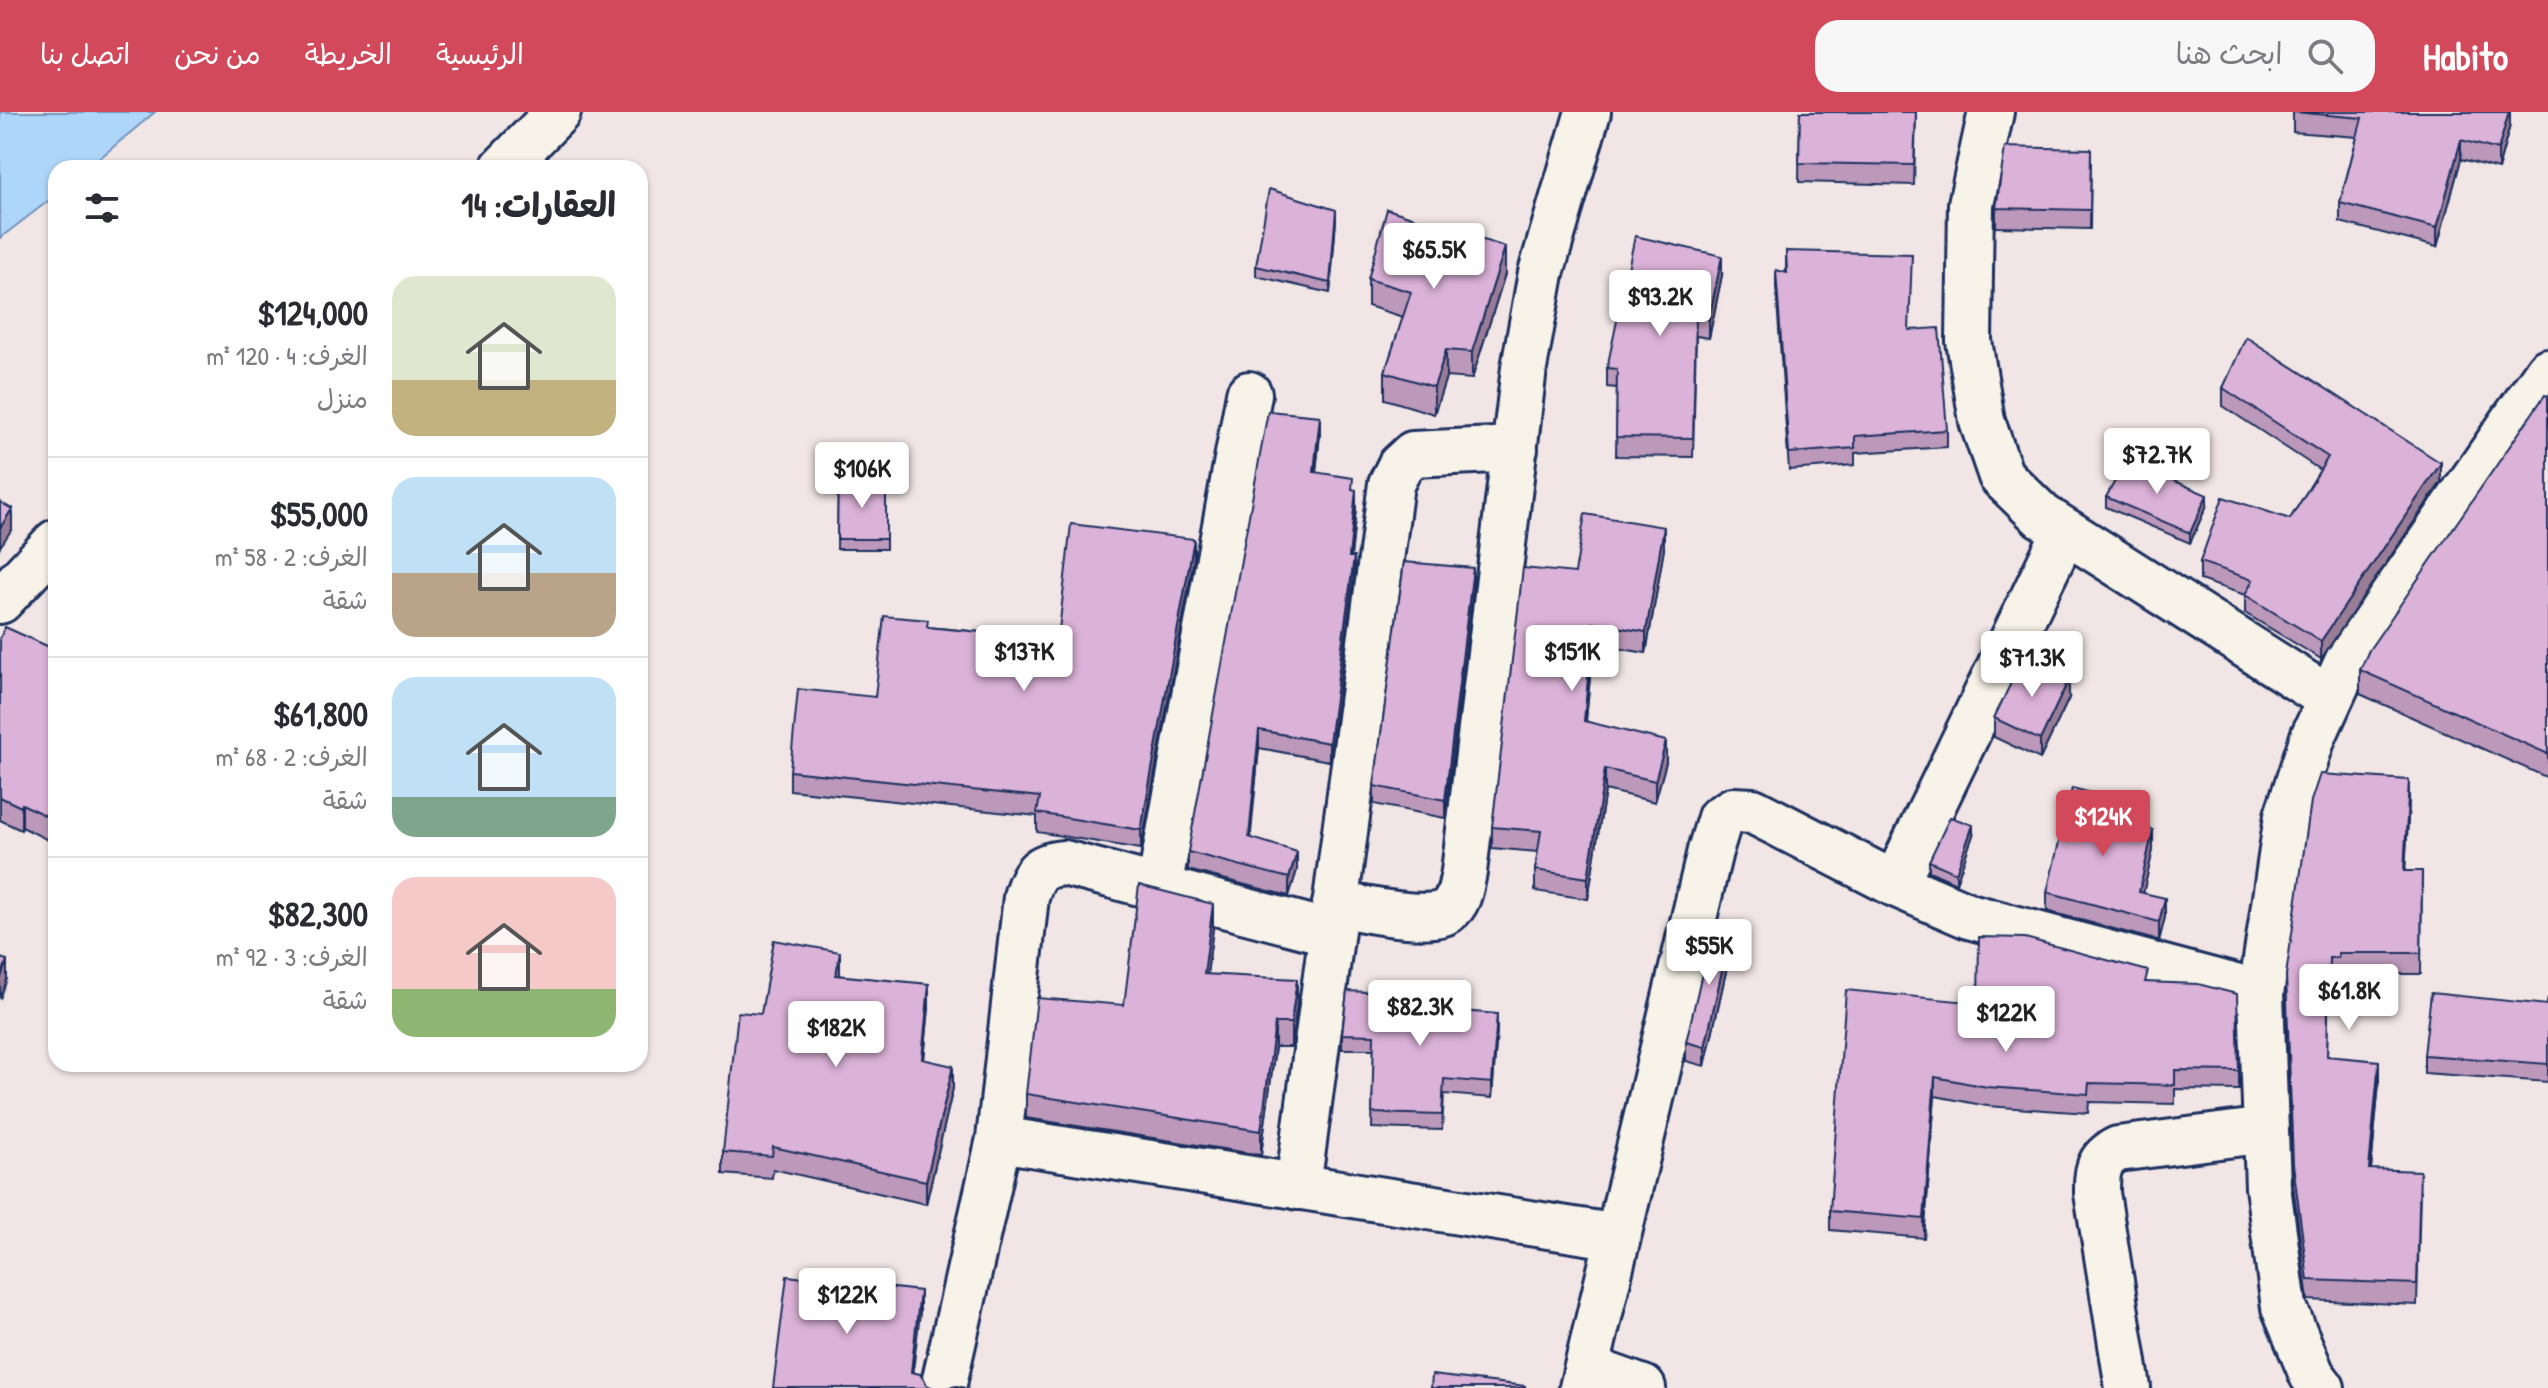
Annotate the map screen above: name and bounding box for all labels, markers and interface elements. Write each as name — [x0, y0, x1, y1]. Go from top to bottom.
search box — [1815, 20, 2375, 92]
text: Habito — [2423, 30, 2508, 82]
text: ابحث هنا — [2176, 33, 2283, 73]
icon: search — [2303, 34, 2347, 78]
text: اتصل بنا — [40, 35, 130, 73]
text: من نحن — [174, 35, 261, 73]
text: الخريطة — [305, 35, 392, 73]
text: الرئيسية — [436, 35, 524, 73]
text: العقارات: 14 — [461, 182, 616, 228]
icon: filters — [80, 186, 124, 230]
pin: $65.5K — [1369, 223, 1499, 291]
text: $65.5K — [1402, 231, 1466, 266]
pin: $93.2K — [1595, 270, 1725, 338]
text: $93.2K — [1627, 278, 1693, 313]
text: $124,000 — [257, 290, 368, 336]
icon: home — [456, 308, 552, 404]
text: الغرف: 4 · 120 m² — [206, 338, 368, 373]
text: منزل — [317, 381, 368, 416]
pin: $72.7K — [2092, 428, 2222, 496]
text: $72.7K — [2122, 436, 2192, 471]
pin: $106K — [806, 442, 918, 510]
text: $106K — [833, 450, 891, 485]
text: $55,000 — [269, 491, 368, 537]
icon: home — [456, 509, 552, 605]
text: الغرف: 2 · 58 m² — [215, 539, 368, 574]
text: شقة — [323, 582, 368, 617]
pin: $137K — [968, 625, 1080, 693]
pin: $151K — [1516, 625, 1628, 693]
pin: $71.3K — [1967, 631, 2097, 699]
text: $137K — [994, 633, 1054, 668]
text: $151K — [1544, 633, 1600, 668]
text: $71.3K — [1999, 639, 2065, 674]
text: $61,800 — [273, 691, 368, 737]
icon: home — [456, 709, 552, 805]
text: الغرف: 2 · 68 m² — [215, 739, 368, 774]
text: شقة — [323, 782, 368, 817]
pin: $124K — [2047, 790, 2159, 858]
text: $124K — [2074, 798, 2132, 833]
text: $82,300 — [268, 891, 368, 937]
icon: home — [456, 909, 552, 1005]
pin: $55K — [1662, 919, 1756, 987]
text: $55K — [1685, 927, 1733, 962]
text: الغرف: 3 · 92 m² — [216, 939, 368, 974]
pin: $61.8K — [2284, 964, 2414, 1032]
text: $61.8K — [2317, 972, 2381, 1007]
pin: $82.3K — [1355, 980, 1485, 1048]
text: شقة — [323, 982, 368, 1017]
pin: $122K — [1950, 986, 2062, 1054]
text: $82.3K — [1386, 988, 1454, 1023]
text: $122K — [1976, 994, 2036, 1029]
pin: $182K — [780, 1001, 892, 1069]
text: $182K — [806, 1009, 866, 1044]
pin: $122K — [791, 1268, 903, 1336]
text: $122K — [817, 1276, 877, 1311]

